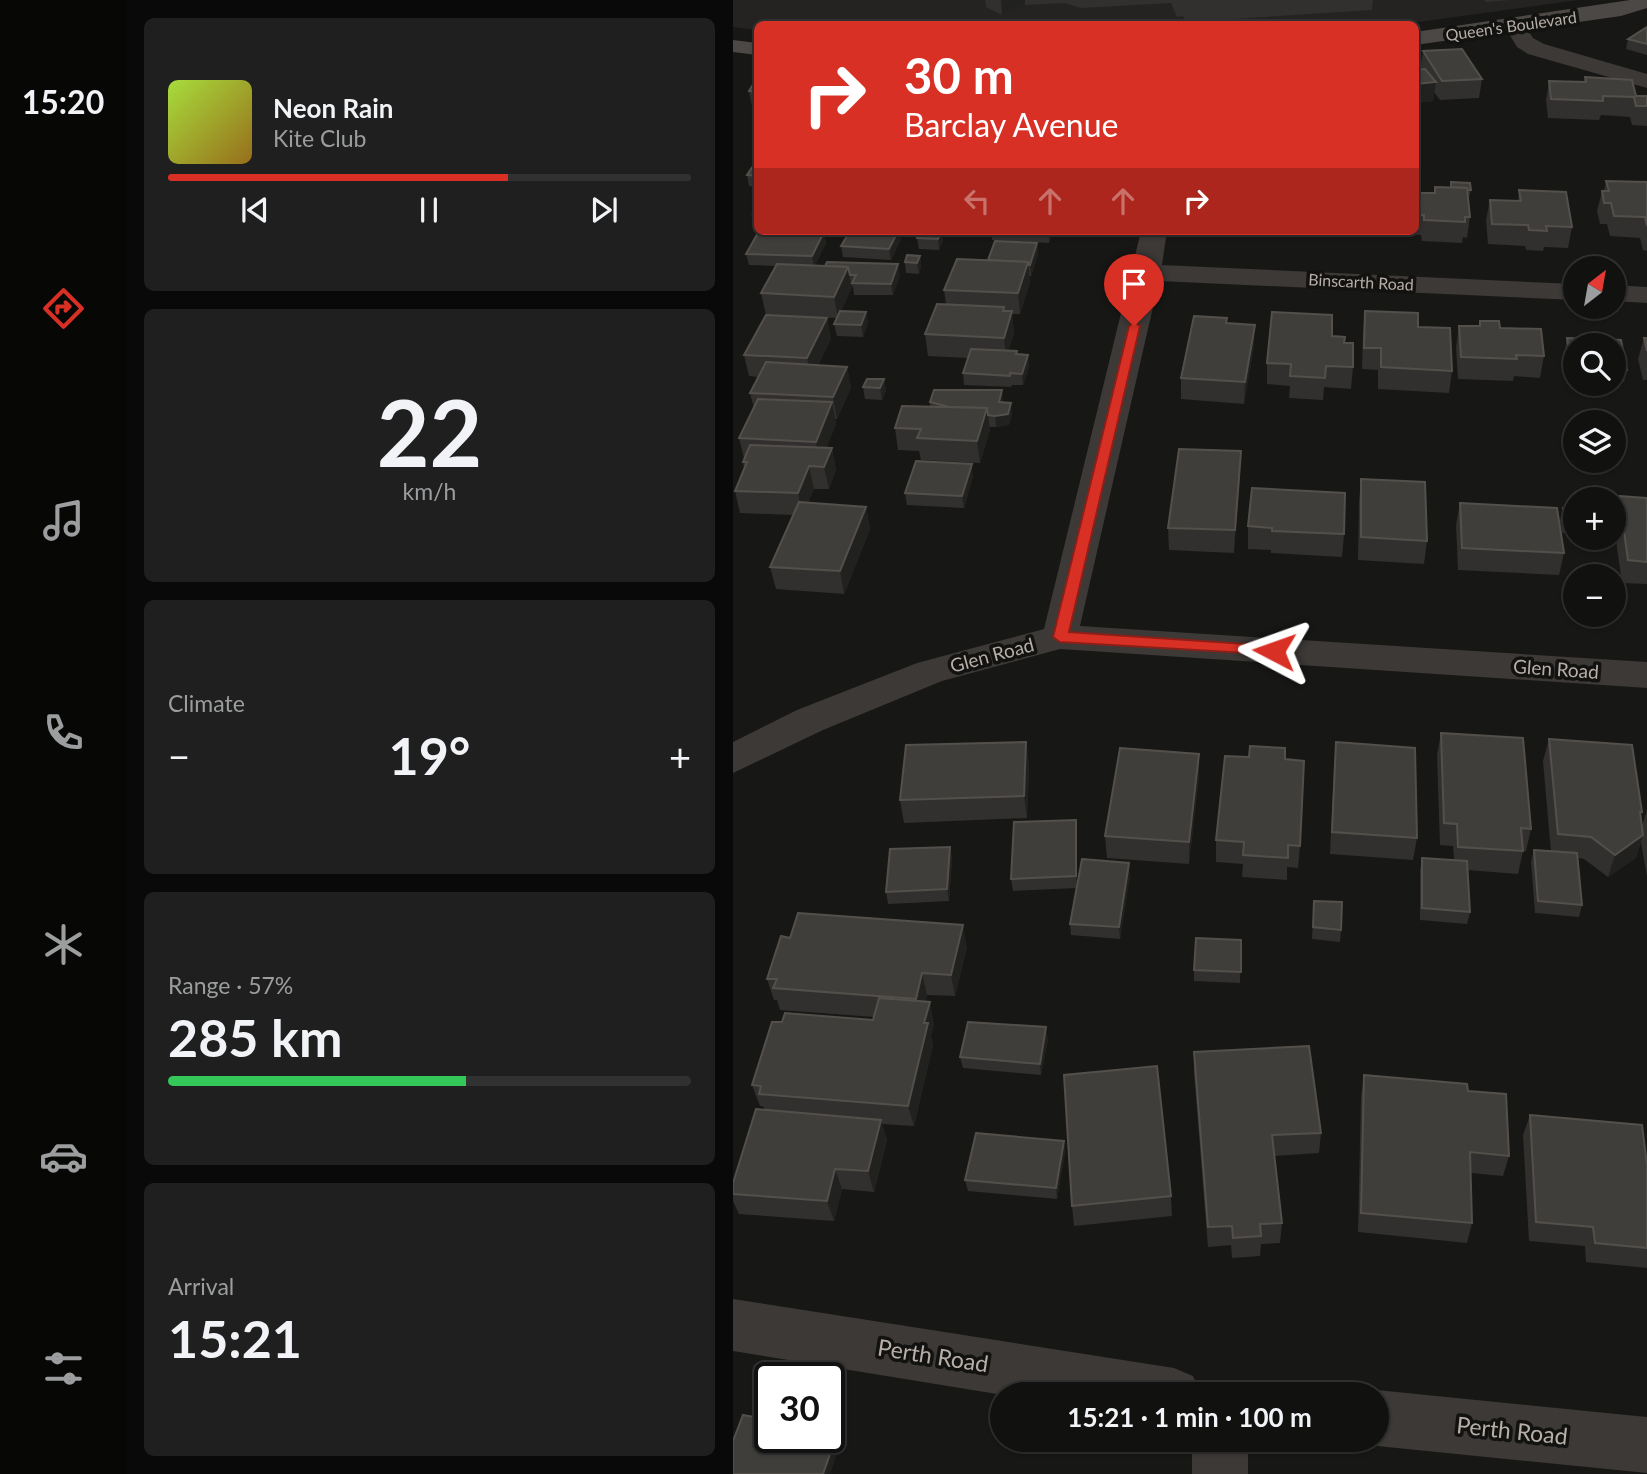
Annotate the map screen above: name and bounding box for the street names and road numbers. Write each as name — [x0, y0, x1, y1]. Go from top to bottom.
street label: Queen's Boulevard — [1444, 7, 1578, 44]
street label: Binscarth Road — [1308, 269, 1414, 294]
street label: Glen Road — [947, 632, 1036, 677]
street label: Glen Road — [1512, 654, 1600, 683]
street label: Perth Road — [876, 1332, 991, 1378]
street label: Perth Road — [1455, 1410, 1569, 1450]

